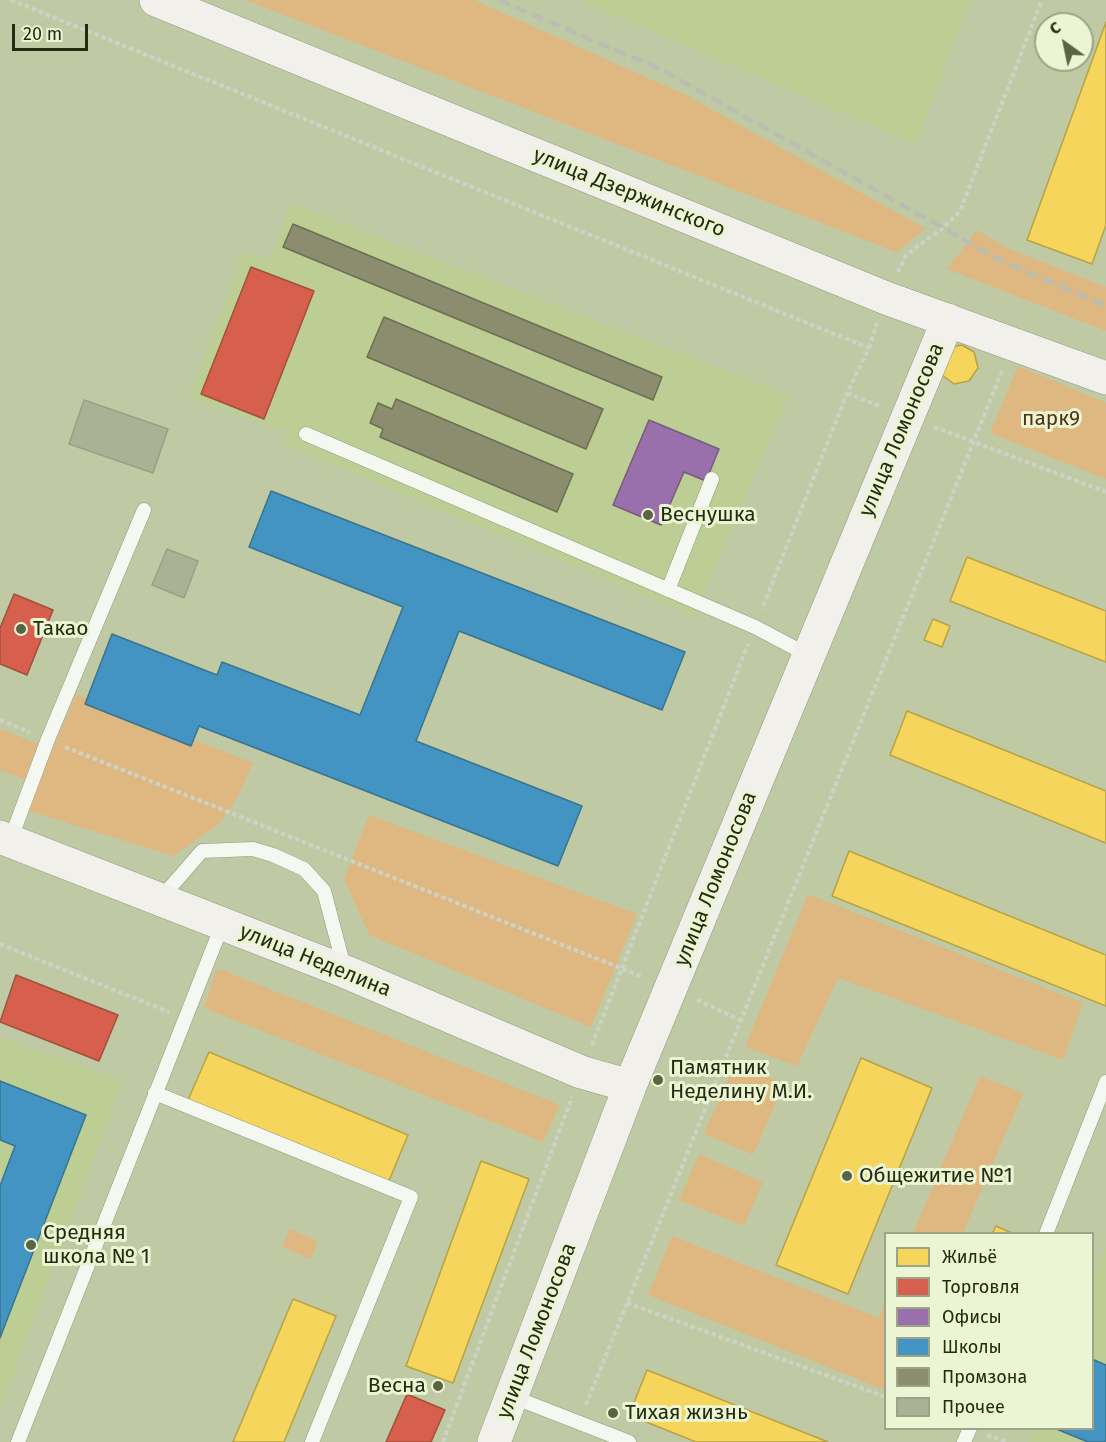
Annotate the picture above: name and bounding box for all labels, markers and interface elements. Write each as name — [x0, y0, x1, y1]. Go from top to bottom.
scale bar — [15, 12, 92, 50]
north arrow — [1034, 12, 1094, 72]
text: С — [1046, 18, 1064, 39]
text: 20 m — [23, 23, 62, 45]
street label: улица Дзержинского — [529, 143, 729, 243]
street label: улица Ломоносова — [854, 339, 950, 521]
park label: парк9 — [1022, 406, 1080, 432]
place label: Веснушка — [660, 502, 756, 528]
marker: Веснушка — [641, 508, 655, 522]
place label: Такао — [33, 616, 89, 642]
marker: Такао — [14, 622, 28, 636]
street label: улица Ломоносова — [669, 788, 763, 970]
street label: улица Неделина — [236, 919, 394, 1003]
place label: Памятник Неделину М.И. — [670, 1055, 812, 1105]
marker: Памятник Неделину М.И. — [651, 1073, 665, 1087]
place label: Общежитие №1 — [859, 1163, 1013, 1189]
marker: Общежитие №1 — [840, 1169, 854, 1183]
place label: Средняя школа № 1 — [43, 1220, 150, 1270]
legend — [884, 1232, 1094, 1430]
marker: Средняя школа № 1 — [24, 1238, 38, 1252]
street label: улица Ломоносова — [492, 1240, 582, 1422]
text: Жильё — [942, 1246, 997, 1268]
text: Торговля — [942, 1276, 1020, 1298]
text: Офисы — [942, 1306, 1002, 1328]
text: Школы — [942, 1336, 1002, 1358]
text: Промзона — [942, 1366, 1027, 1388]
place label: Весна — [368, 1373, 426, 1399]
marker: Весна — [431, 1379, 445, 1393]
text: Прочее — [942, 1396, 1005, 1418]
place label: Тихая жизнь — [625, 1400, 748, 1426]
marker: Тихая жизнь — [606, 1406, 620, 1420]

